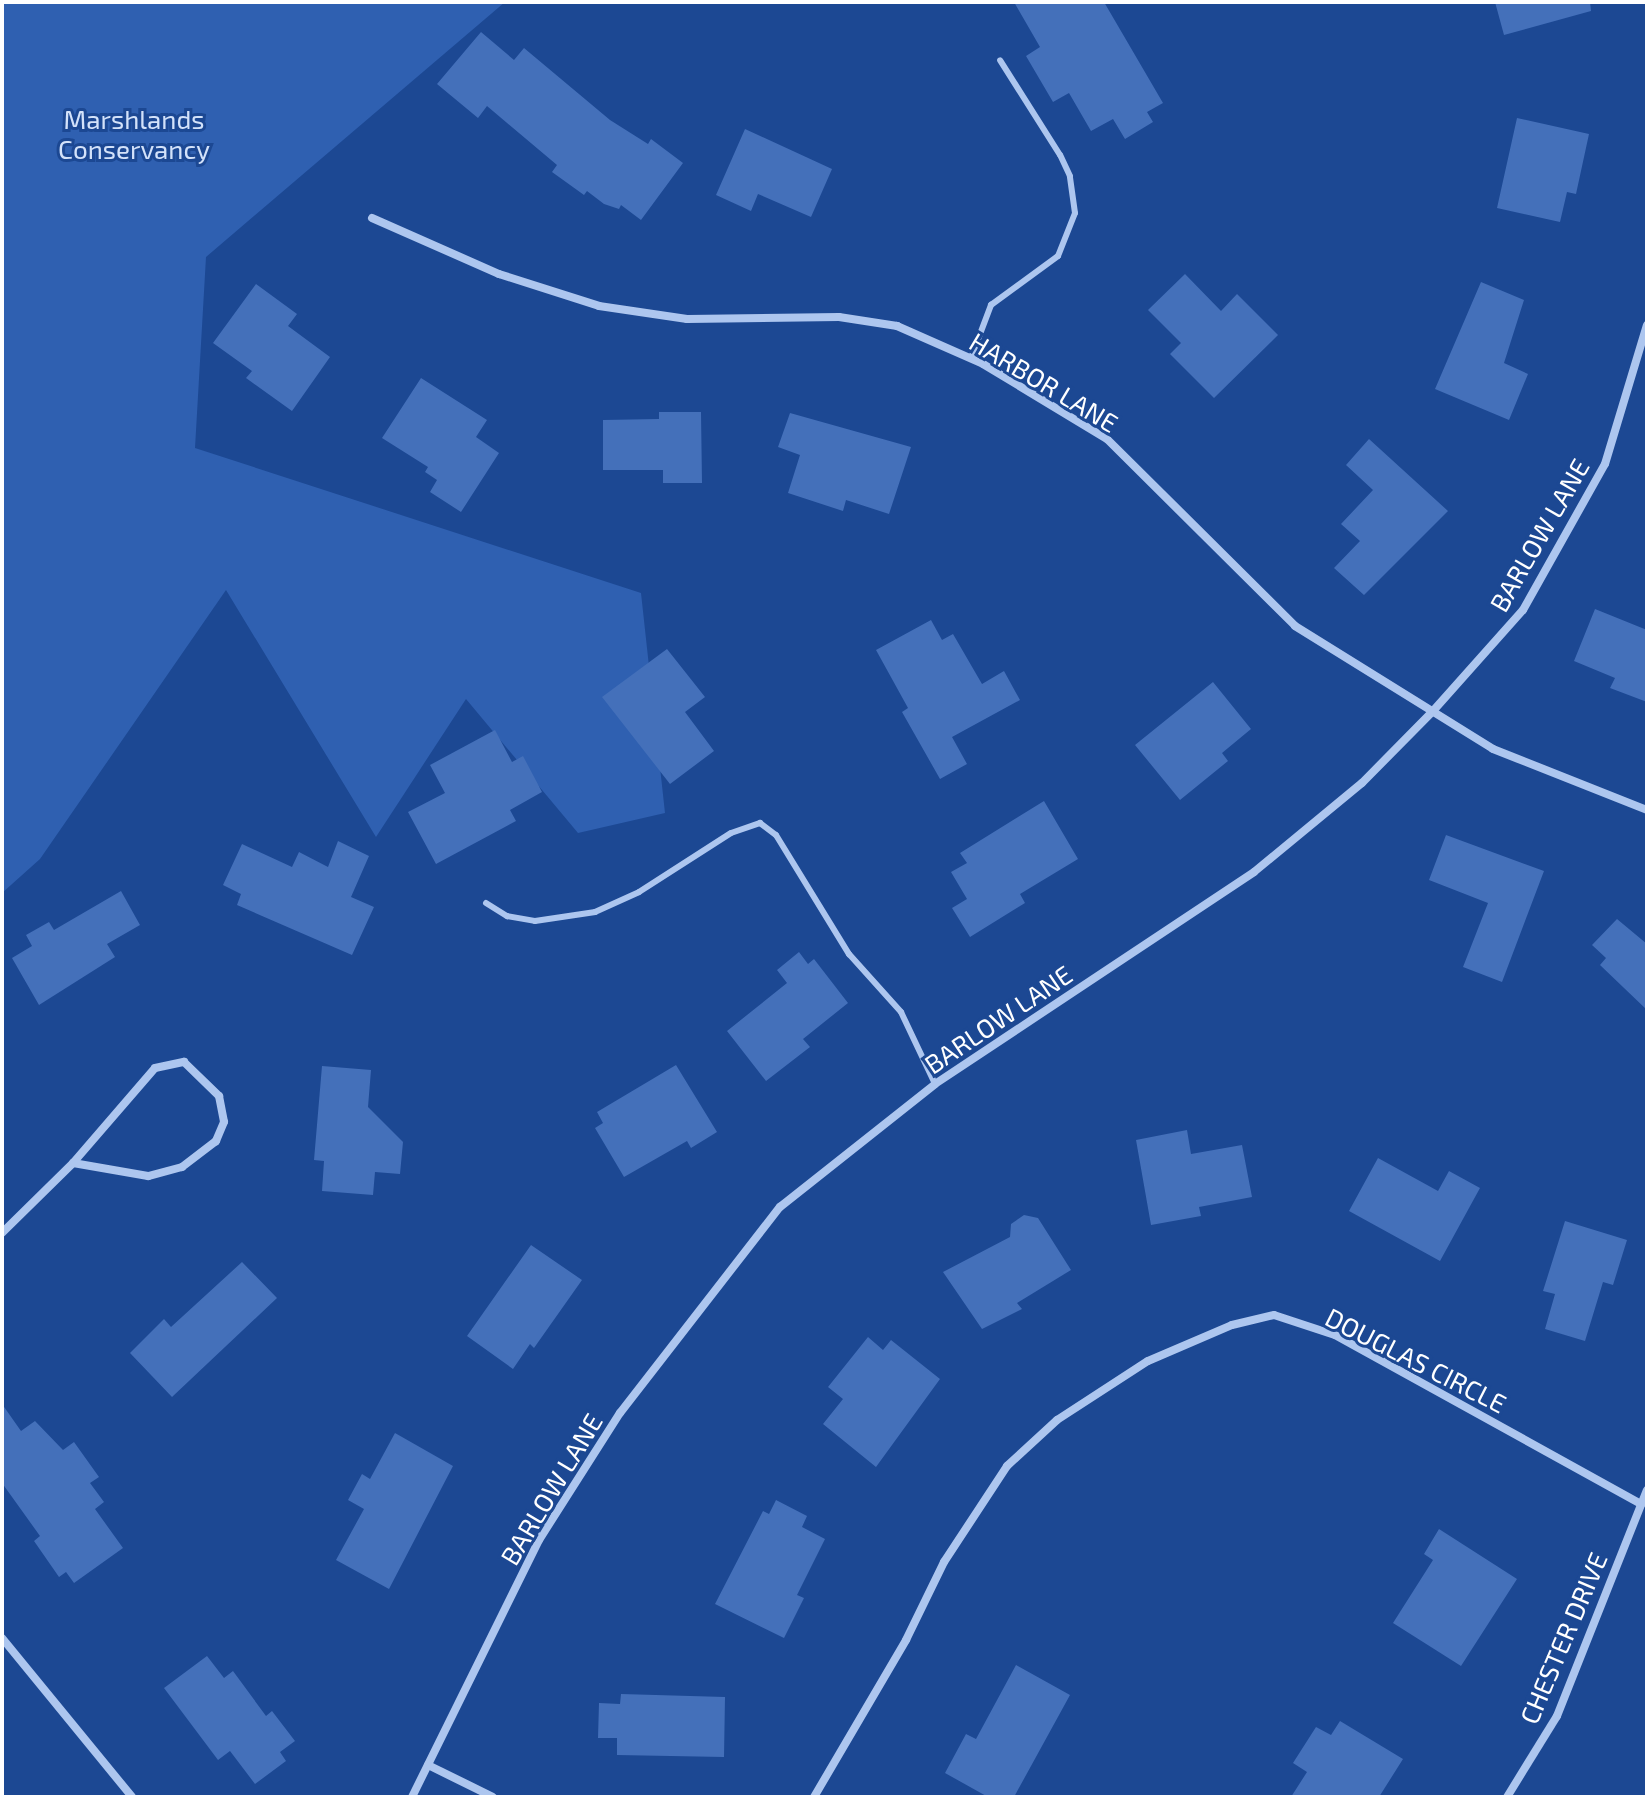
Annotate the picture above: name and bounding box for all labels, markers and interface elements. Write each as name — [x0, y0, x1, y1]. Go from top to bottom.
park label: Marshlands Conservancy — [58, 103, 210, 164]
street label: HARBOR LANE — [964, 326, 1124, 438]
street label: BARLOW LANE — [1483, 453, 1595, 617]
street label: BARLOW LANE — [918, 958, 1078, 1080]
street label: DOUGLAS CIRCLE — [1320, 1301, 1512, 1419]
street label: BARLOW LANE — [493, 1407, 609, 1571]
street label: CHESTER DRIVE — [1513, 1547, 1613, 1729]

